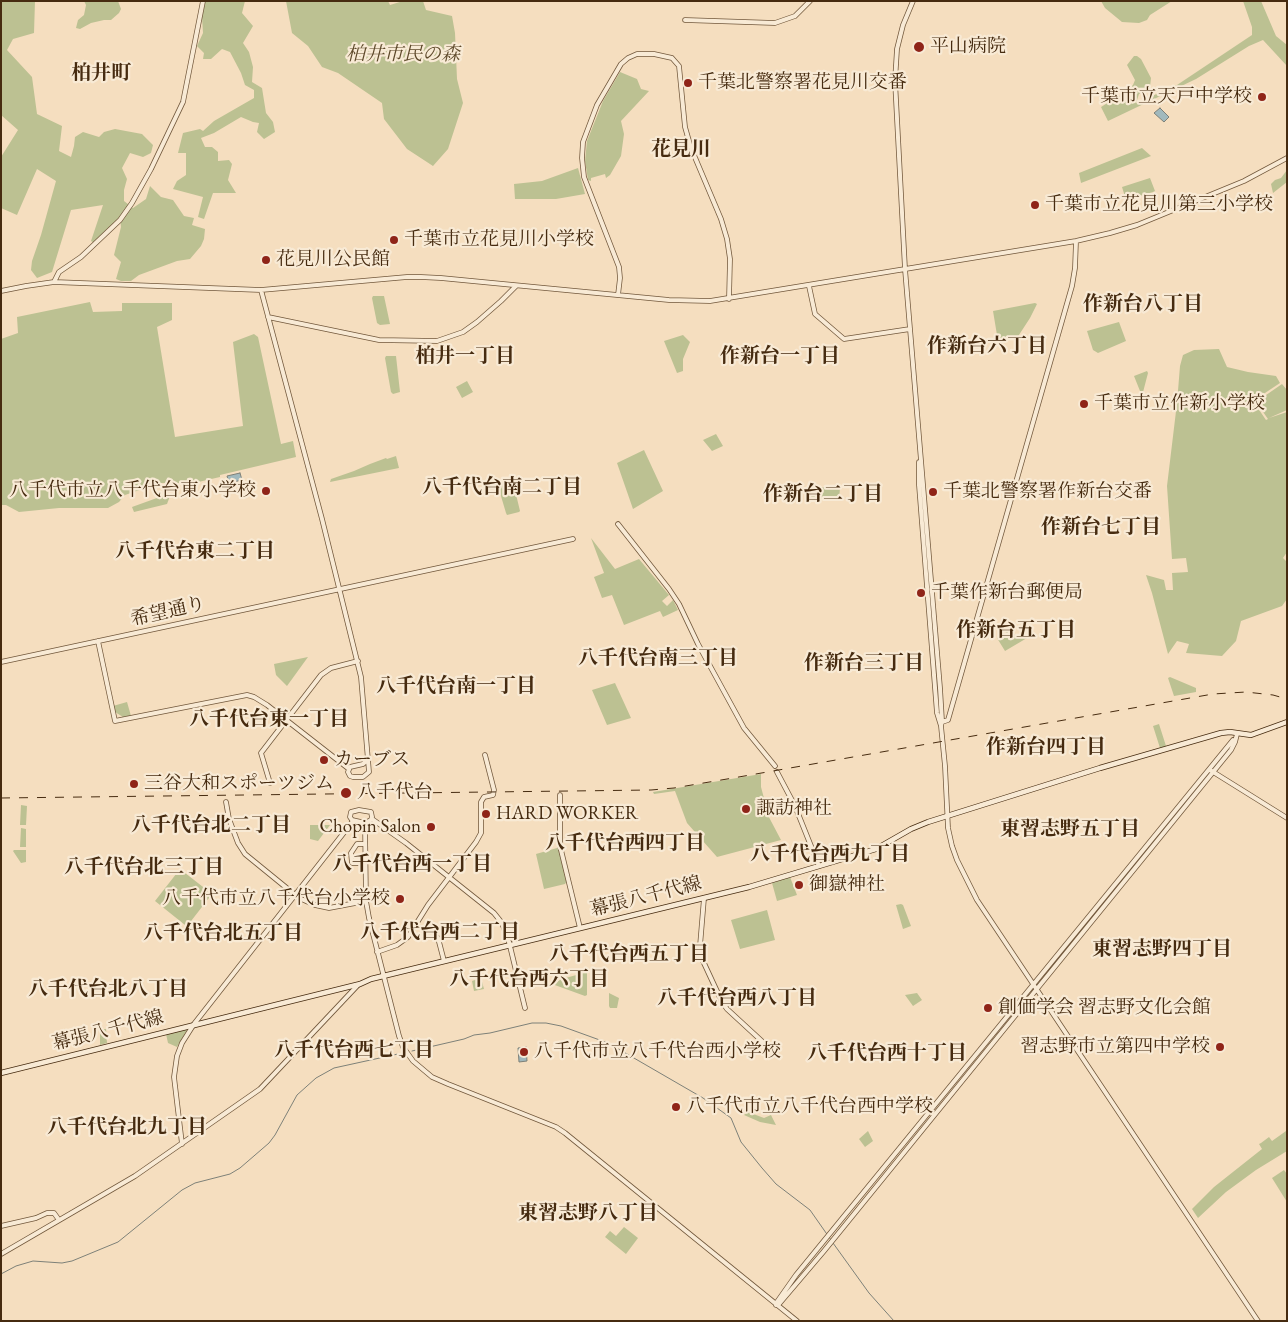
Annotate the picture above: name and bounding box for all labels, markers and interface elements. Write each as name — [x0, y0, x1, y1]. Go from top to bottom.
place label: 平山病院 — [930, 36, 1006, 58]
marker: 平山病院 — [912, 40, 926, 54]
park label: 柏井市民の森 — [346, 44, 460, 66]
district label: 柏井町 — [71, 62, 131, 86]
place label: 千葉北警察署花見川交番 — [698, 72, 907, 94]
marker: 千葉北警察署花見川交番 — [682, 77, 694, 89]
place label: 千葉市立天戸中学校 — [1081, 86, 1252, 108]
marker: 千葉市立天戸中学校 — [1256, 91, 1268, 103]
district label: 花見川 — [651, 138, 711, 162]
place label: 千葉市立花見川第三小学校 — [1045, 194, 1273, 216]
marker: 千葉市立花見川第三小学校 — [1029, 199, 1041, 211]
place label: 千葉市立花見川小学校 — [404, 229, 594, 251]
marker: 千葉市立花見川小学校 — [388, 234, 400, 246]
place label: 花見川公民館 — [276, 249, 390, 271]
marker: 花見川公民館 — [260, 254, 272, 266]
district label: 作新台八丁目 — [1083, 293, 1203, 317]
district label: 作新台六丁目 — [927, 335, 1047, 359]
district label: 柏井一丁目 — [415, 345, 515, 369]
district label: 作新台一丁目 — [720, 345, 840, 369]
place label: 千葉市立作新小学校 — [1094, 393, 1265, 415]
marker: 千葉市立作新小学校 — [1078, 398, 1090, 410]
district label: 八千代台南二丁目 — [422, 476, 582, 500]
place label: 八千代市立八千代台東小学校 — [9, 480, 256, 502]
place label: 千葉北警察署作新台交番 — [943, 481, 1152, 503]
district label: 作新台二丁目 — [763, 483, 883, 507]
marker: 八千代市立八千代台東小学校 — [260, 485, 272, 497]
marker: 千葉北警察署作新台交番 — [927, 486, 939, 498]
district label: 作新台七丁目 — [1041, 516, 1161, 540]
district label: 八千代台東二丁目 — [115, 540, 275, 564]
place label: 千葉作新台郵便局 — [931, 582, 1083, 604]
marker: 千葉作新台郵便局 — [915, 587, 927, 599]
street label: 希望通り — [128, 592, 208, 632]
district label: 作新台五丁目 — [956, 619, 1076, 643]
district label: 八千代台南三丁目 — [578, 647, 738, 671]
district label: 作新台三丁目 — [804, 652, 924, 676]
district label: 八千代台南一丁目 — [376, 675, 536, 699]
district label: 八千代台東一丁目 — [189, 708, 349, 732]
district label: 作新台四丁目 — [986, 736, 1106, 760]
place label: カーブス — [334, 749, 410, 771]
marker: カーブス — [318, 754, 330, 766]
place label: 三谷大和スポーツジム — [144, 773, 334, 795]
marker: 三谷大和スポーツジム — [128, 778, 140, 790]
place label: 八千代台 — [357, 782, 433, 804]
marker: 八千代台 — [339, 786, 353, 800]
place label: 諏訪神社 — [756, 798, 832, 820]
place label: HARD WORKER — [496, 803, 638, 825]
marker: 諏訪神社 — [740, 803, 752, 815]
marker: HARD WORKER — [480, 808, 492, 820]
district label: 八千代台北二丁目 — [131, 814, 291, 838]
place label: Chopin Salon — [320, 816, 421, 838]
district label: 東習志野五丁目 — [1000, 818, 1140, 842]
marker: Chopin Salon — [425, 821, 437, 833]
district label: 八千代台西四丁目 — [545, 832, 705, 856]
district label: 八千代台西九丁目 — [750, 843, 910, 867]
district label: 八千代台西一丁目 — [332, 853, 492, 877]
district label: 八千代台北三丁目 — [64, 856, 224, 880]
street label: 幕張八千代線 — [588, 872, 704, 922]
place label: 御嶽神社 — [809, 874, 885, 896]
marker: 御嶽神社 — [793, 879, 805, 891]
place label: 八千代市立八千代台小学校 — [162, 888, 390, 910]
marker: 八千代市立八千代台小学校 — [394, 893, 406, 905]
district label: 八千代台西二丁目 — [360, 921, 520, 945]
district label: 八千代台北五丁目 — [143, 922, 303, 946]
district label: 東習志野四丁目 — [1092, 938, 1232, 962]
district label: 八千代台西五丁目 — [549, 943, 709, 967]
district label: 八千代台西六丁目 — [449, 968, 609, 992]
district label: 八千代台北八丁目 — [28, 978, 188, 1002]
district label: 八千代台西八丁目 — [657, 987, 817, 1011]
place label: 創価学会 習志野文化会館 — [998, 997, 1211, 1019]
marker: 創価学会 習志野文化会館 — [982, 1002, 994, 1014]
street label: 幕張八千代線 — [50, 1006, 166, 1056]
place label: 習志野市立第四中学校 — [1020, 1036, 1210, 1058]
district label: 八千代台西七丁目 — [274, 1039, 434, 1063]
place label: 八千代市立八千代台西小学校 — [534, 1041, 781, 1063]
marker: 習志野市立第四中学校 — [1214, 1041, 1226, 1053]
district label: 八千代台西十丁目 — [807, 1042, 967, 1066]
marker: 八千代市立八千代台西小学校 — [518, 1046, 530, 1058]
place label: 八千代市立八千代台西中学校 — [686, 1096, 933, 1118]
marker: 八千代市立八千代台西中学校 — [670, 1101, 682, 1113]
district label: 八千代台北九丁目 — [47, 1116, 207, 1140]
district label: 東習志野八丁目 — [518, 1202, 658, 1226]

